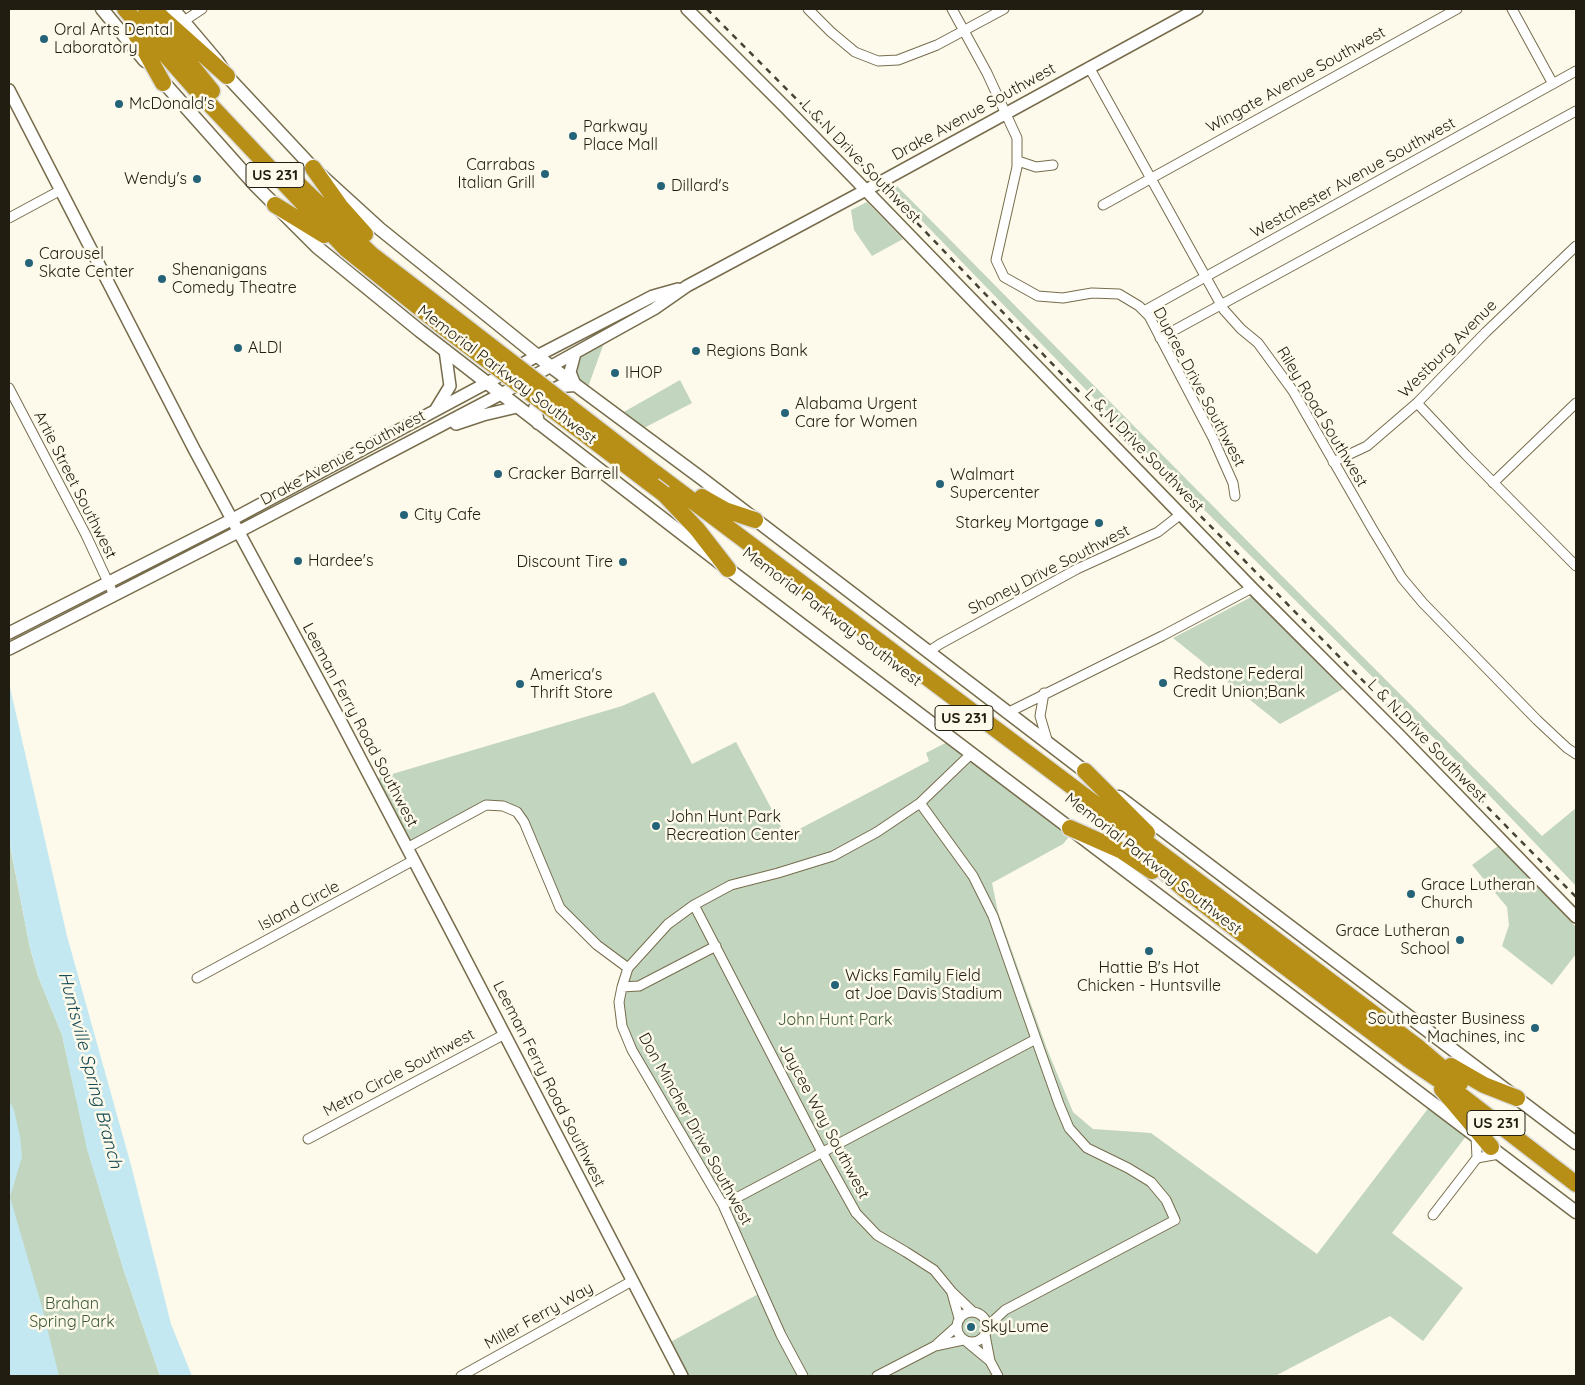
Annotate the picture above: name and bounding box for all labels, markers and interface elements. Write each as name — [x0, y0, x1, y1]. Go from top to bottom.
place label: Oral Arts Dental Laboratory — [54, 20, 173, 58]
street label: Wingate Avenue Southwest — [1203, 23, 1389, 137]
marker: Oral Arts Dental Laboratory — [38, 33, 50, 45]
street label: Drake Avenue Southwest — [889, 59, 1059, 165]
place label: McDonald's — [129, 94, 215, 114]
street label: L & N Drive Southwest — [797, 97, 925, 227]
marker: McDonald's — [113, 98, 125, 110]
street label: Westchester Avenue Southwest — [1247, 114, 1459, 242]
place label: Parkway Place Mall — [583, 117, 658, 155]
marker: Parkway Place Mall — [567, 130, 579, 142]
place label: Carrabas Italian Grill — [457, 155, 535, 193]
road number: US 231 — [246, 162, 304, 188]
marker: Carrabas Italian Grill — [539, 168, 551, 180]
place label: Wendy's — [124, 169, 187, 189]
marker: Wendy's — [191, 173, 203, 185]
place label: Dillard's — [671, 176, 729, 196]
marker: Dillard's — [655, 180, 667, 192]
place label: Carousel Skate Center — [39, 244, 134, 282]
marker: Carousel Skate Center — [23, 257, 35, 269]
place label: Shenanigans Comedy Theatre — [172, 260, 297, 298]
marker: Shenanigans Comedy Theatre — [156, 273, 168, 285]
street label: Westburg Avenue — [1395, 296, 1501, 402]
street label: Memorial Parkway Southwest — [414, 301, 600, 449]
street label: Dupree Drive Southwest — [1149, 304, 1249, 470]
place label: ALDI — [248, 338, 282, 358]
place label: Regions Bank — [706, 341, 808, 361]
marker: ALDI — [232, 342, 244, 354]
street label: Riley Road Southwest — [1272, 343, 1372, 491]
marker: Regions Bank — [690, 345, 702, 357]
place label: IHOP — [625, 363, 662, 383]
marker: IHOP — [609, 367, 621, 379]
street label: L & N Drive Southwest — [1080, 386, 1208, 516]
place label: Alabama Urgent Care for Women — [795, 394, 917, 432]
street label: Drake Avenue Southwest — [257, 406, 429, 510]
marker: Alabama Urgent Care for Women — [779, 407, 791, 419]
street label: Artie Street Southwest — [29, 408, 121, 562]
place label: Cracker Barrell — [508, 464, 619, 484]
place label: Walmart Supercenter — [950, 465, 1040, 503]
marker: Cracker Barrell — [492, 468, 504, 480]
marker: Walmart Supercenter — [934, 478, 946, 490]
place label: City Cafe — [414, 505, 481, 525]
marker: City Cafe — [398, 509, 410, 521]
place label: Starkey Mortgage — [955, 513, 1089, 533]
marker: Starkey Mortgage — [1093, 517, 1105, 529]
street label: Shoney Drive Southwest — [965, 521, 1133, 619]
street label: Memorial Parkway Southwest — [739, 543, 925, 691]
place label: Hardee's — [308, 551, 373, 571]
place label: Discount Tire — [517, 552, 613, 572]
marker: Hardee's — [292, 555, 304, 567]
marker: Discount Tire — [617, 556, 629, 568]
street label: Leeman Ferry Road Southwest — [298, 620, 422, 830]
place label: Redstone Federal Credit Union;Bank — [1173, 664, 1305, 702]
place label: America's Thrift Store — [530, 665, 613, 703]
street label: L & N Drive Southwest — [1363, 676, 1491, 806]
marker: Redstone Federal Credit Union;Bank — [1157, 677, 1169, 689]
marker: America's Thrift Store — [514, 678, 526, 690]
road number: US 231 — [935, 706, 993, 730]
street label: Memorial Parkway Southwest — [1061, 789, 1245, 939]
place label: John Hunt Park Recreation Center — [666, 807, 800, 845]
marker: John Hunt Park Recreation Center — [650, 820, 662, 832]
place label: Grace Lutheran Church — [1421, 875, 1536, 913]
street label: Island Circle — [255, 877, 343, 935]
marker: Grace Lutheran Church — [1405, 888, 1417, 900]
place label: Grace Lutheran School — [1335, 921, 1450, 959]
marker: Grace Lutheran School — [1454, 934, 1466, 946]
marker: Hattie B's Hot Chicken - Huntsville — [1143, 945, 1155, 957]
place label: Hattie B's Hot Chicken - Huntsville — [1077, 958, 1221, 996]
place label: Wicks Family Field at Joe Davis Stadium — [845, 966, 1002, 1004]
water label: Huntsville Spring Branch — [53, 969, 127, 1171]
street label: Leeman Ferry Road Southwest — [489, 978, 609, 1190]
marker: Wicks Family Field at Joe Davis Stadium — [829, 979, 841, 991]
place label: Southeaster Business Machines, inc — [1368, 1009, 1525, 1047]
park label: John Hunt Park — [777, 1010, 893, 1030]
marker: Southeaster Business Machines, inc — [1529, 1022, 1541, 1034]
street label: Metro Circle Southwest — [320, 1025, 478, 1121]
street label: Don Mincher Drive Southwest — [634, 1029, 756, 1229]
street label: Jaycee Way Southwest — [775, 1040, 873, 1202]
road number: US 231 — [1467, 1110, 1525, 1136]
street label: Miller Ferry Way — [481, 1278, 597, 1354]
park label: Brahan Spring Park — [29, 1294, 115, 1332]
place label: SkyLume — [981, 1317, 1049, 1337]
marker: SkyLume — [965, 1321, 977, 1333]

